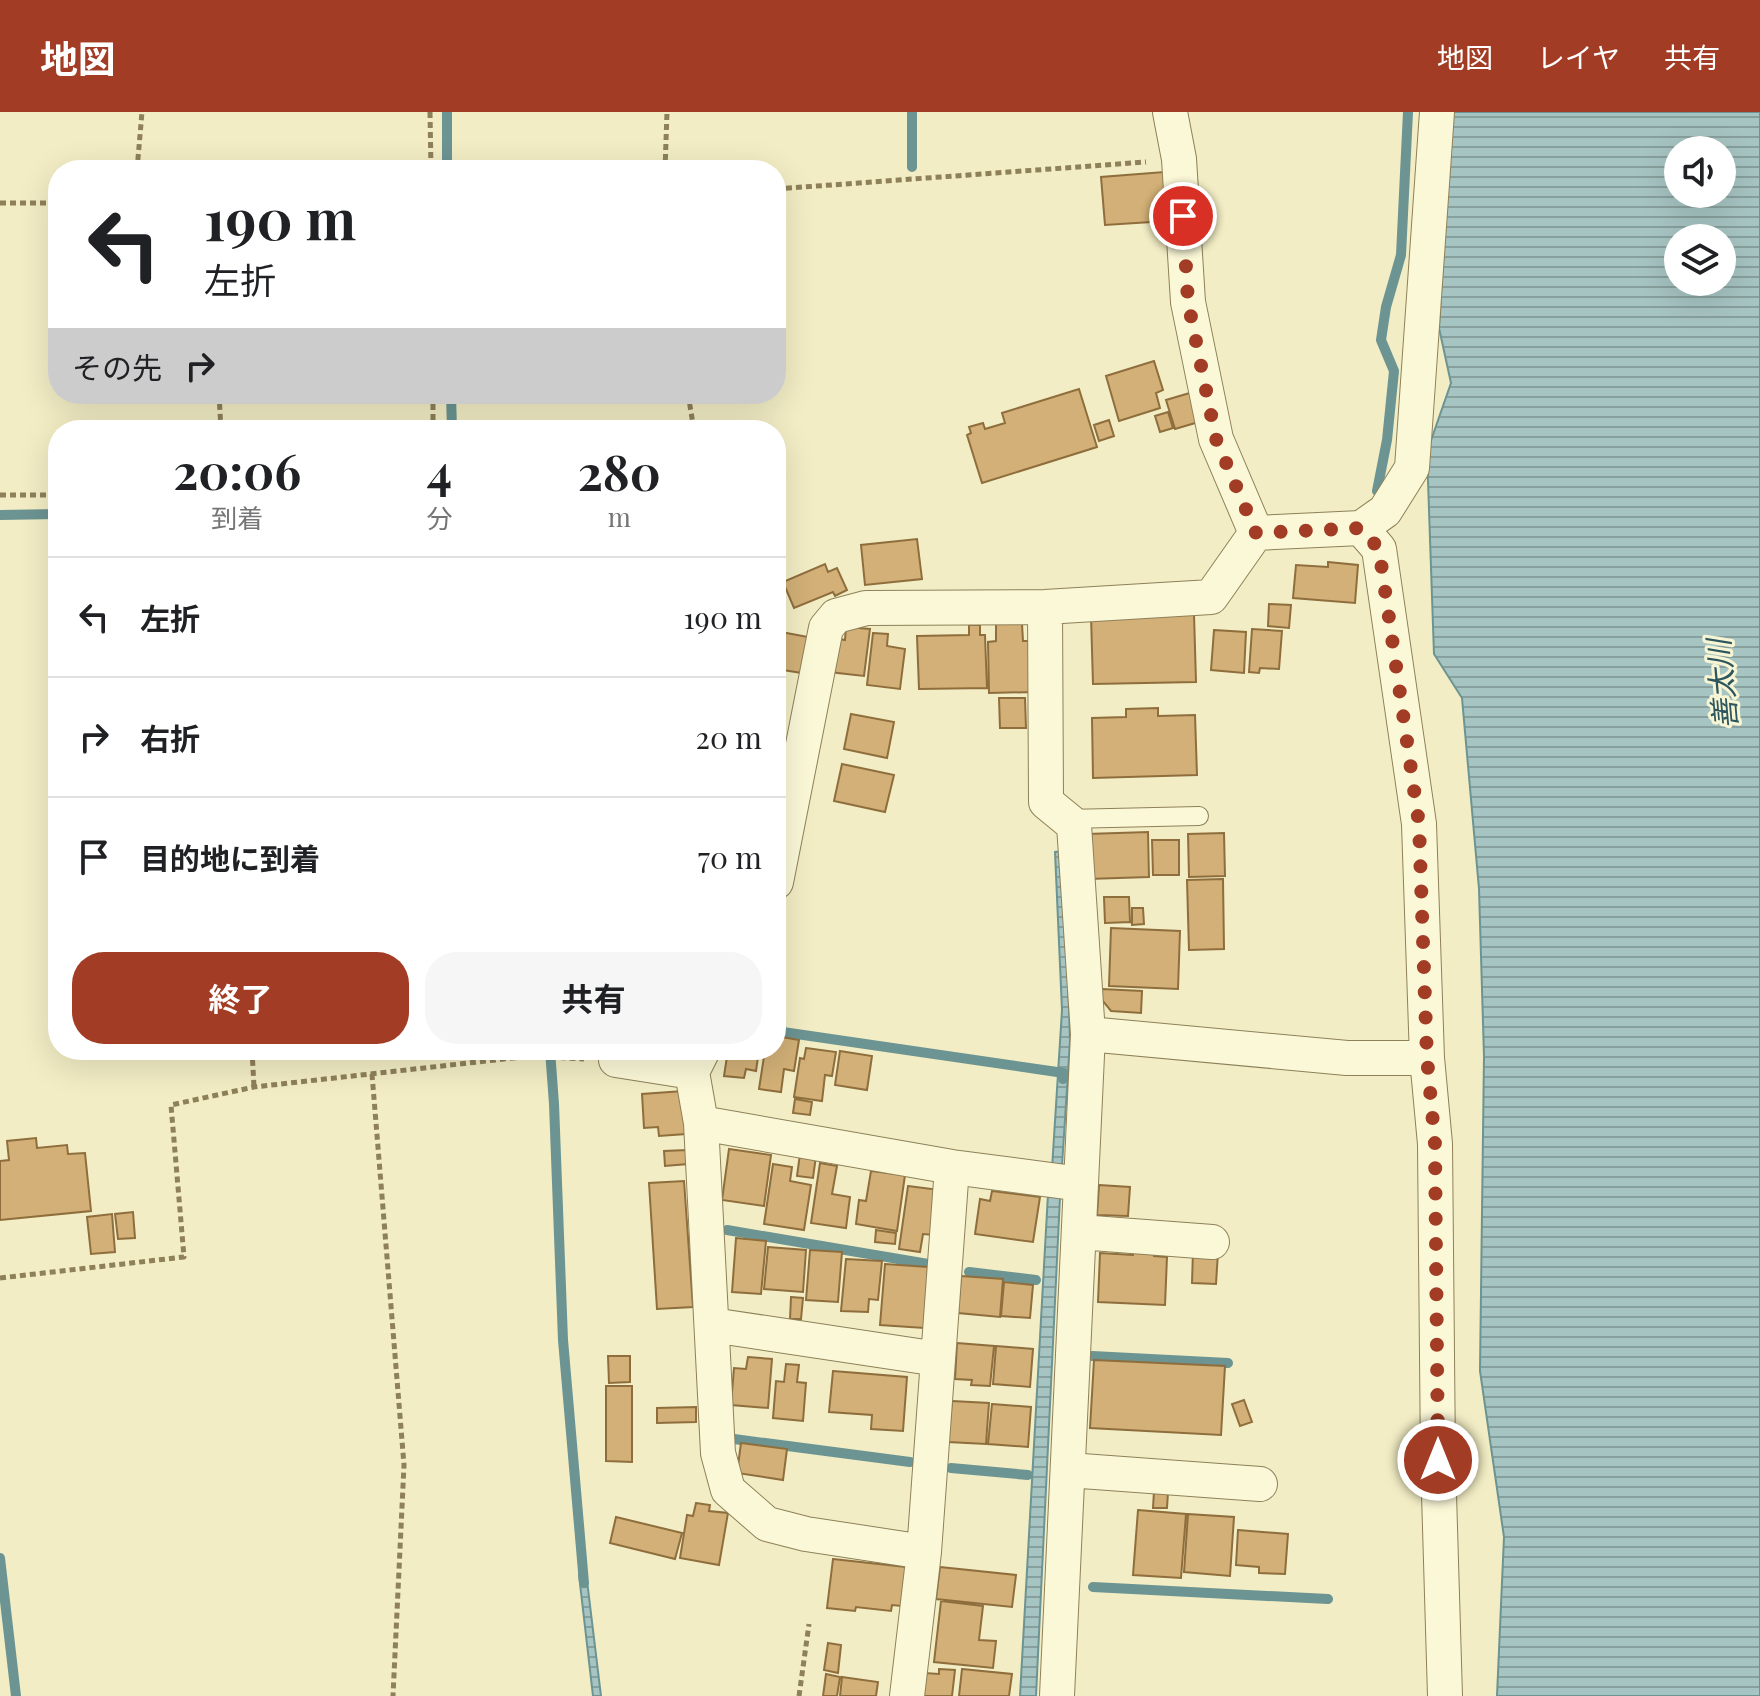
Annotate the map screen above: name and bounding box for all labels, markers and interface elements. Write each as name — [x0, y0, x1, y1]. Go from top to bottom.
text: 地図 — [40, 32, 116, 83]
text: 地図 — [1437, 38, 1493, 75]
text: レイヤ — [1537, 38, 1620, 75]
text: 共有 — [1664, 38, 1720, 75]
map controls — [1664, 136, 1736, 296]
button: sound — [1664, 136, 1736, 208]
text: 190 m — [204, 180, 356, 255]
pin — [1149, 182, 1217, 250]
icon: left — [72, 192, 176, 296]
icon: arrive — [1161, 194, 1205, 238]
button: layers — [1664, 224, 1736, 296]
text: 左折 — [204, 255, 276, 303]
icon: right — [178, 344, 222, 388]
text: その先 — [72, 347, 162, 387]
text: 20:06 — [173, 438, 301, 502]
text: 4 — [427, 438, 452, 502]
text: 280 — [578, 439, 661, 503]
text: m — [608, 499, 631, 534]
text: 到着 — [211, 500, 263, 535]
text: 分 — [426, 500, 452, 535]
icon: left — [72, 595, 116, 639]
text: 190 m — [684, 597, 762, 637]
text: 左折 — [140, 598, 200, 638]
water label: 善太川 — [1697, 635, 1745, 731]
icon: right — [72, 715, 116, 759]
text: 20 m — [696, 717, 762, 757]
text: 右折 — [140, 718, 200, 758]
icon: arrive — [72, 835, 116, 879]
text: 70 m — [698, 837, 762, 877]
text: 目的地に到着 — [140, 838, 320, 878]
button: 終了 — [72, 952, 409, 1044]
button: 共有 — [425, 952, 762, 1044]
position arrow — [1396, 1418, 1480, 1502]

